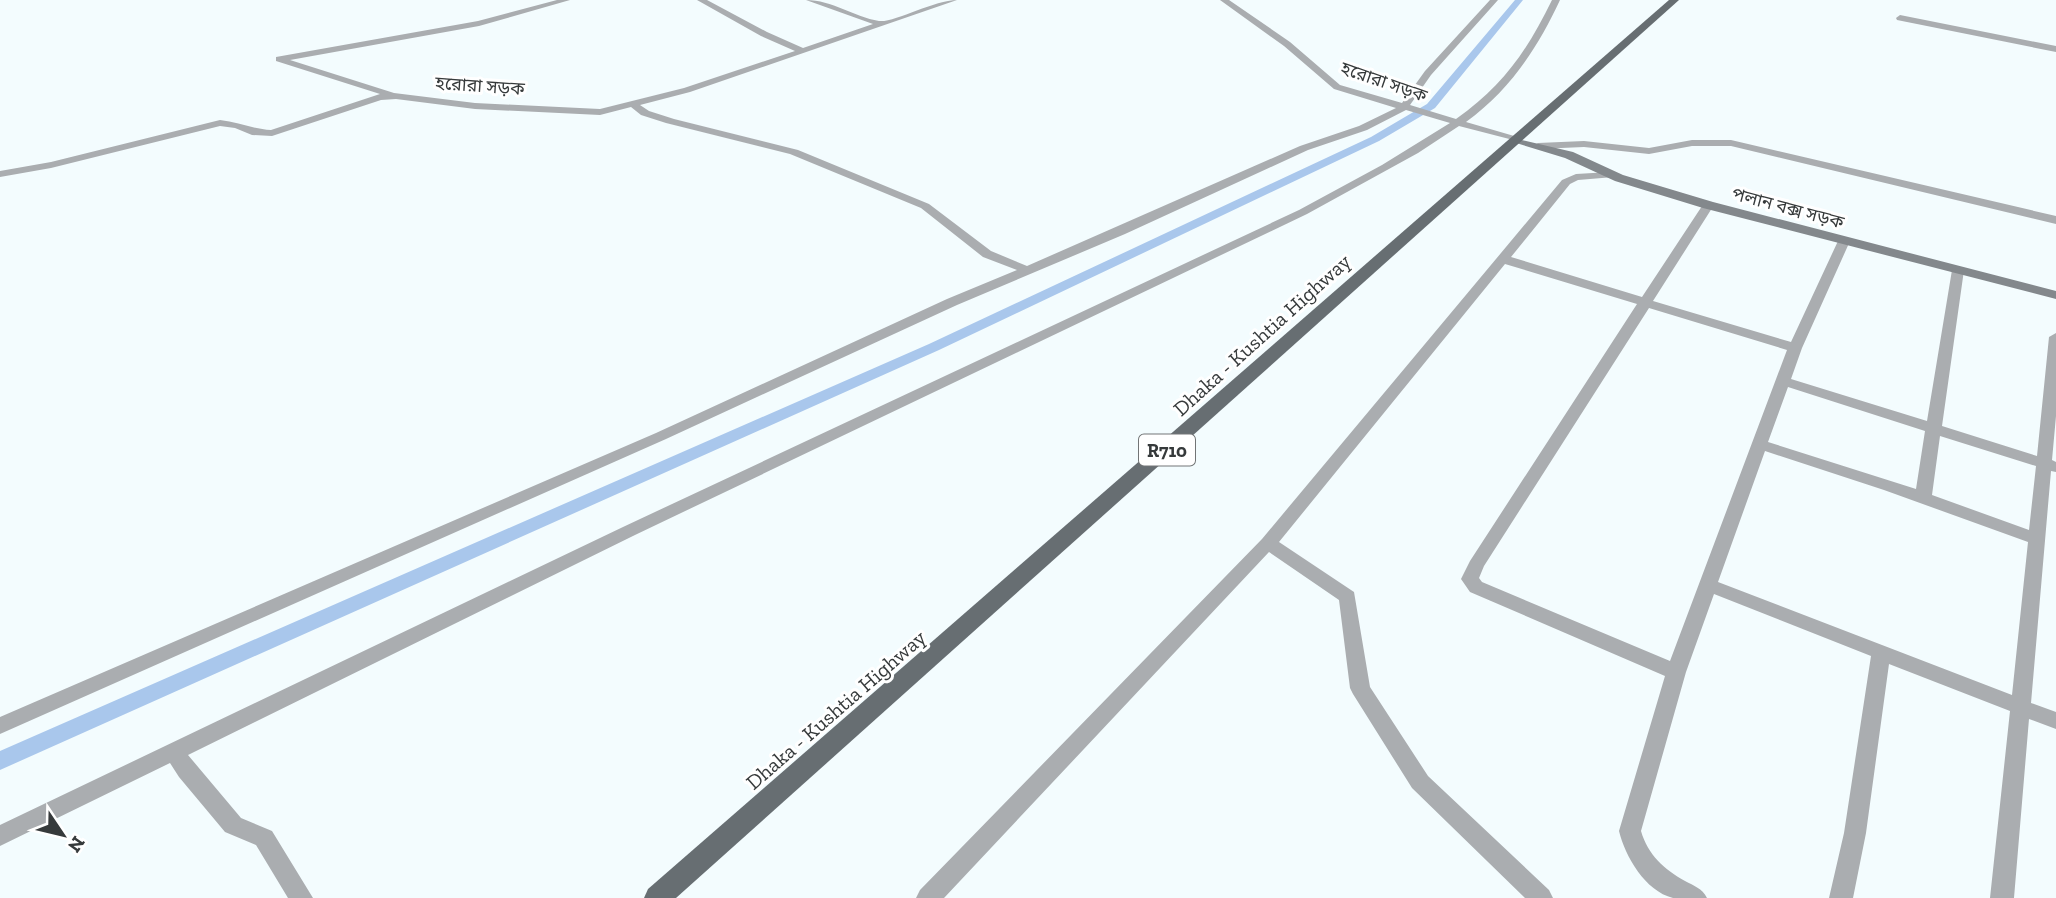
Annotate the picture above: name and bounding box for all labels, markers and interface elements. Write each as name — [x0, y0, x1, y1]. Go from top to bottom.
street label: হরোরা সড়ক — [1337, 57, 1430, 107]
street label: হরোরা সড়ক — [433, 72, 526, 100]
street label: পলান বক্স সড়ক — [1730, 182, 1847, 234]
street label: Dhaka - Kushtia Highway — [1168, 248, 1356, 421]
road number: R710 — [1139, 435, 1195, 466]
street label: Dhaka - Kushtia Highway — [741, 625, 931, 795]
north arrow — [28, 800, 98, 870]
text: N — [63, 832, 90, 857]

